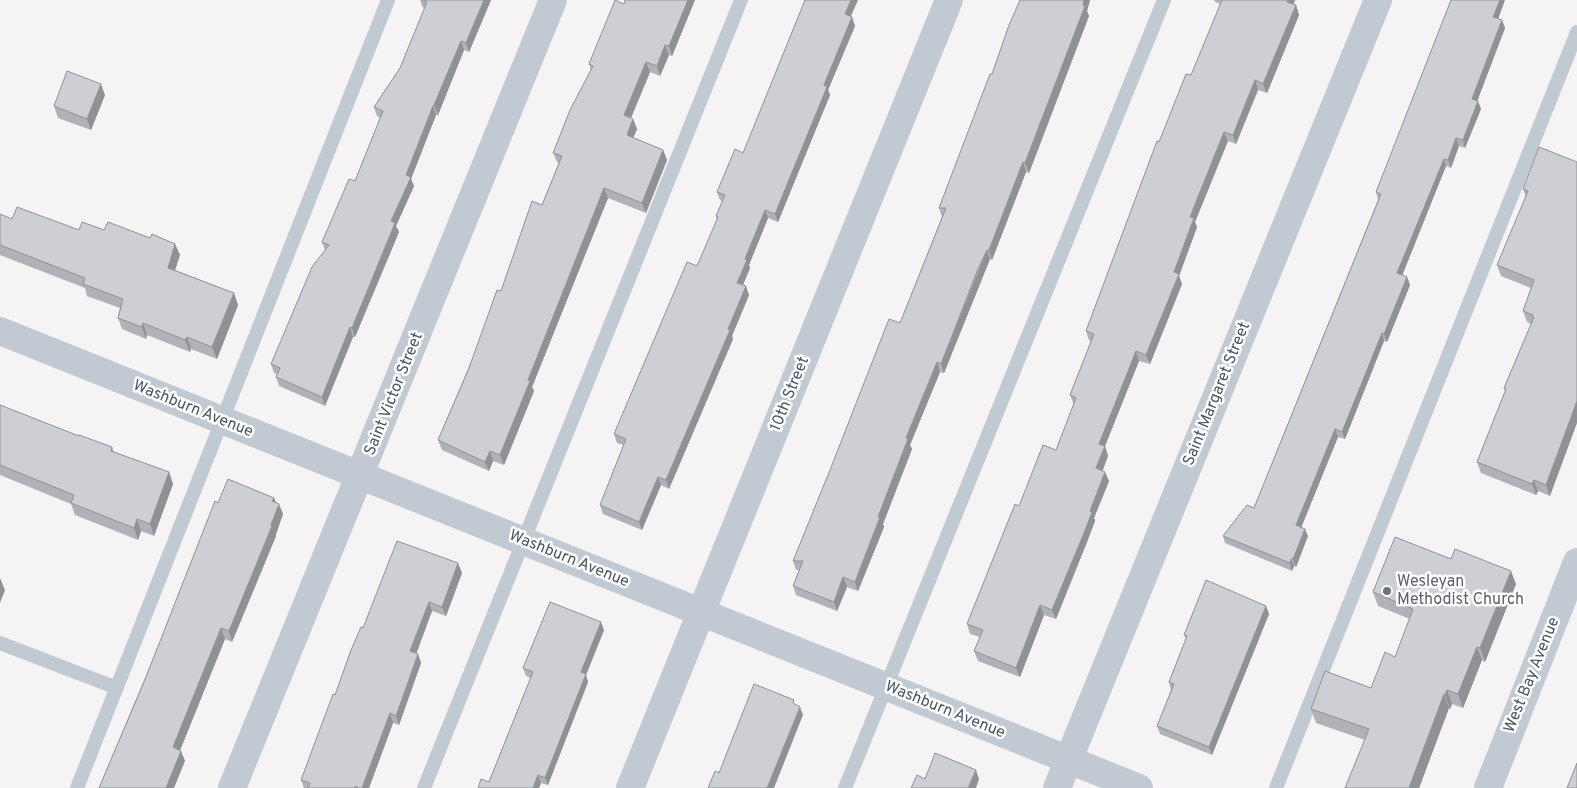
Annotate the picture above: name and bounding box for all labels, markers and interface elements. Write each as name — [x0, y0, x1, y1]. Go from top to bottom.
street label: Saint Margaret Street — [1179, 319, 1255, 469]
street label: Saint Victor Street — [360, 329, 428, 459]
street label: 10th Street — [766, 354, 814, 434]
street label: Washburn Avenue — [130, 376, 256, 442]
street label: Washburn Avenue — [506, 526, 632, 592]
place label: Wesleyan Methodist Church — [1397, 572, 1524, 610]
marker: Wesleyan Methodist Church — [1381, 585, 1393, 597]
street label: West Bay Avenue — [1500, 614, 1564, 736]
street label: Washburn Avenue — [882, 677, 1008, 743]

